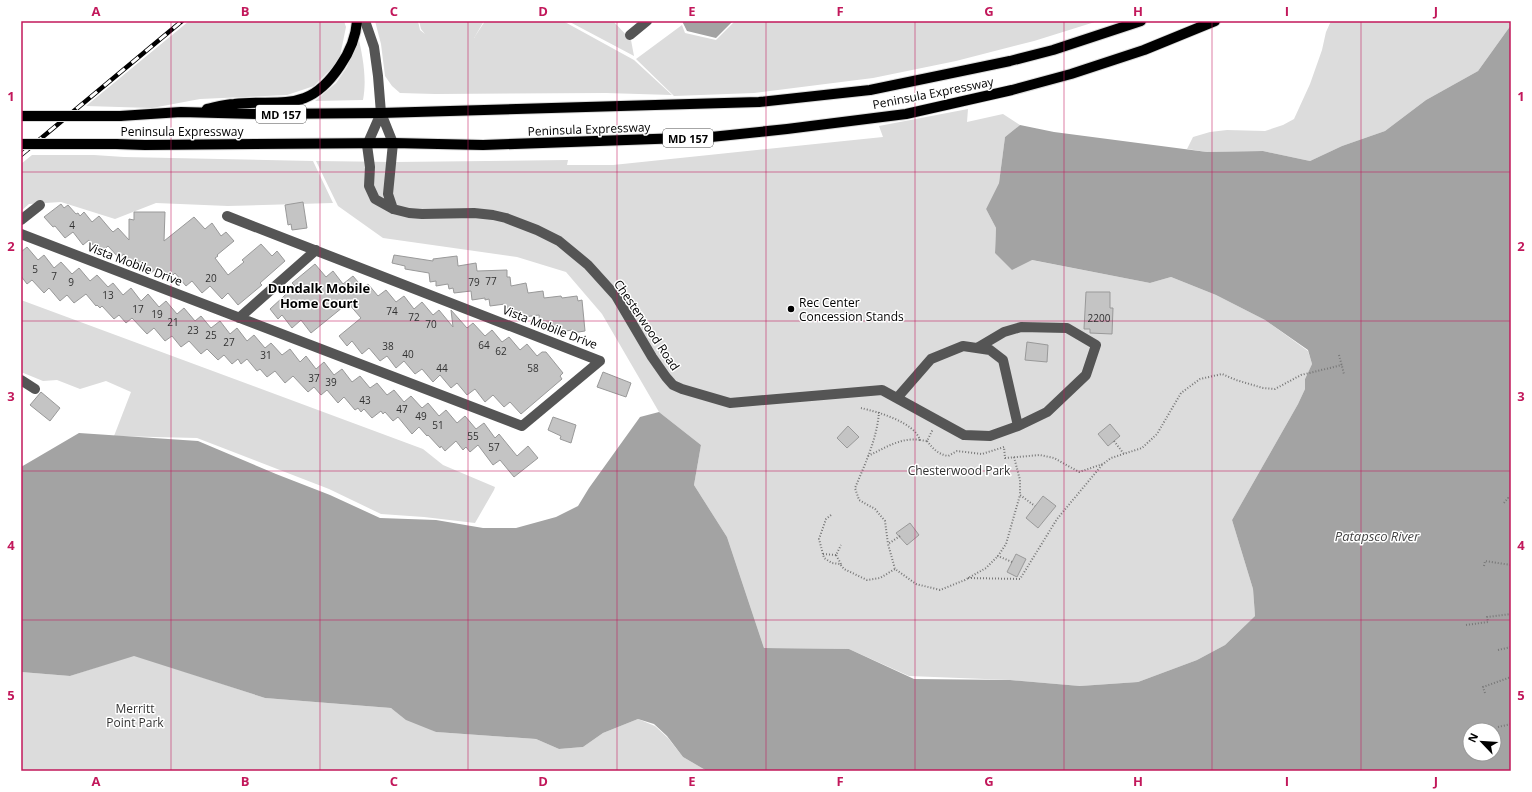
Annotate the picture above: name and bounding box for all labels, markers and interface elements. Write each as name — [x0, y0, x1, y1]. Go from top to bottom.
text: A — [92, 2, 101, 20]
text: B — [241, 2, 250, 20]
text: C — [390, 2, 398, 20]
text: D — [538, 2, 548, 20]
text: E — [688, 2, 696, 20]
text: F — [836, 2, 844, 20]
text: G — [984, 2, 994, 20]
text: H — [1133, 2, 1143, 20]
text: I — [1285, 2, 1289, 20]
text: J — [1433, 2, 1438, 20]
street label: Peninsula Expressway — [871, 73, 996, 113]
text: 1 — [7, 87, 15, 105]
text: 1 — [1517, 87, 1525, 105]
road number: MD 157 — [256, 105, 306, 123]
street label: Peninsula Expressway — [527, 118, 652, 140]
street label: Peninsula Expressway — [121, 123, 244, 140]
road number: MD 157 — [663, 129, 713, 147]
house number: 4 — [69, 218, 75, 232]
text: 2 — [7, 237, 15, 255]
text: 2 — [1517, 237, 1525, 255]
street label: Vista Mobile Drive — [85, 238, 185, 290]
house number: 5 — [32, 262, 38, 276]
house number: 7 — [51, 269, 57, 283]
house number: 20 — [205, 271, 217, 285]
house number: 77 — [485, 274, 497, 288]
house number: 9 — [68, 275, 74, 289]
house number: 79 — [468, 275, 480, 289]
street label: Chesterwood Road — [610, 276, 684, 374]
district label: Dundalk Mobile Home Court — [268, 279, 370, 312]
house number: 13 — [102, 288, 114, 302]
place label: Rec Center Concession Stands — [799, 294, 904, 325]
street label: Vista Mobile Drive — [500, 301, 600, 353]
house number: 17 — [132, 302, 144, 316]
house number: 74 — [386, 304, 398, 318]
marker: Rec Center Concession Stands — [786, 304, 796, 314]
house number: 19 — [151, 307, 163, 321]
house number: 72 — [408, 310, 420, 324]
house number: 2200 — [1088, 311, 1111, 325]
house number: 21 — [167, 315, 179, 329]
house number: 70 — [425, 317, 437, 331]
house number: 23 — [187, 323, 199, 337]
house number: 25 — [205, 328, 217, 342]
house number: 27 — [223, 335, 235, 349]
house number: 64 — [478, 338, 490, 352]
house number: 38 — [382, 339, 394, 353]
house number: 62 — [495, 344, 507, 358]
house number: 40 — [402, 347, 414, 361]
house number: 31 — [260, 348, 272, 362]
house number: 44 — [436, 361, 448, 375]
house number: 58 — [527, 361, 539, 375]
house number: 37 — [308, 371, 320, 385]
house number: 39 — [325, 375, 337, 389]
text: 3 — [7, 387, 15, 405]
text: 3 — [1517, 387, 1525, 405]
house number: 43 — [359, 393, 371, 407]
house number: 47 — [396, 402, 408, 416]
house number: 49 — [415, 409, 427, 423]
house number: 51 — [432, 418, 444, 432]
house number: 55 — [467, 429, 479, 443]
house number: 57 — [488, 440, 500, 454]
park label: Chesterwood Park — [908, 462, 1011, 479]
water label: Patapsco River — [1335, 527, 1420, 545]
text: 4 — [7, 536, 15, 554]
text: 4 — [1517, 536, 1525, 554]
text: 5 — [7, 686, 15, 704]
text: 5 — [1517, 686, 1525, 704]
park label: Merritt Point Park — [106, 700, 164, 731]
north arrow — [1462, 722, 1502, 762]
text: N — [1464, 730, 1481, 745]
text: A — [92, 772, 101, 790]
text: B — [241, 772, 250, 790]
text: C — [390, 772, 398, 790]
text: D — [538, 772, 548, 790]
text: E — [688, 772, 696, 790]
text: F — [836, 772, 844, 790]
text: G — [984, 772, 994, 790]
text: H — [1133, 772, 1143, 790]
text: I — [1285, 772, 1289, 790]
text: J — [1433, 772, 1438, 790]

